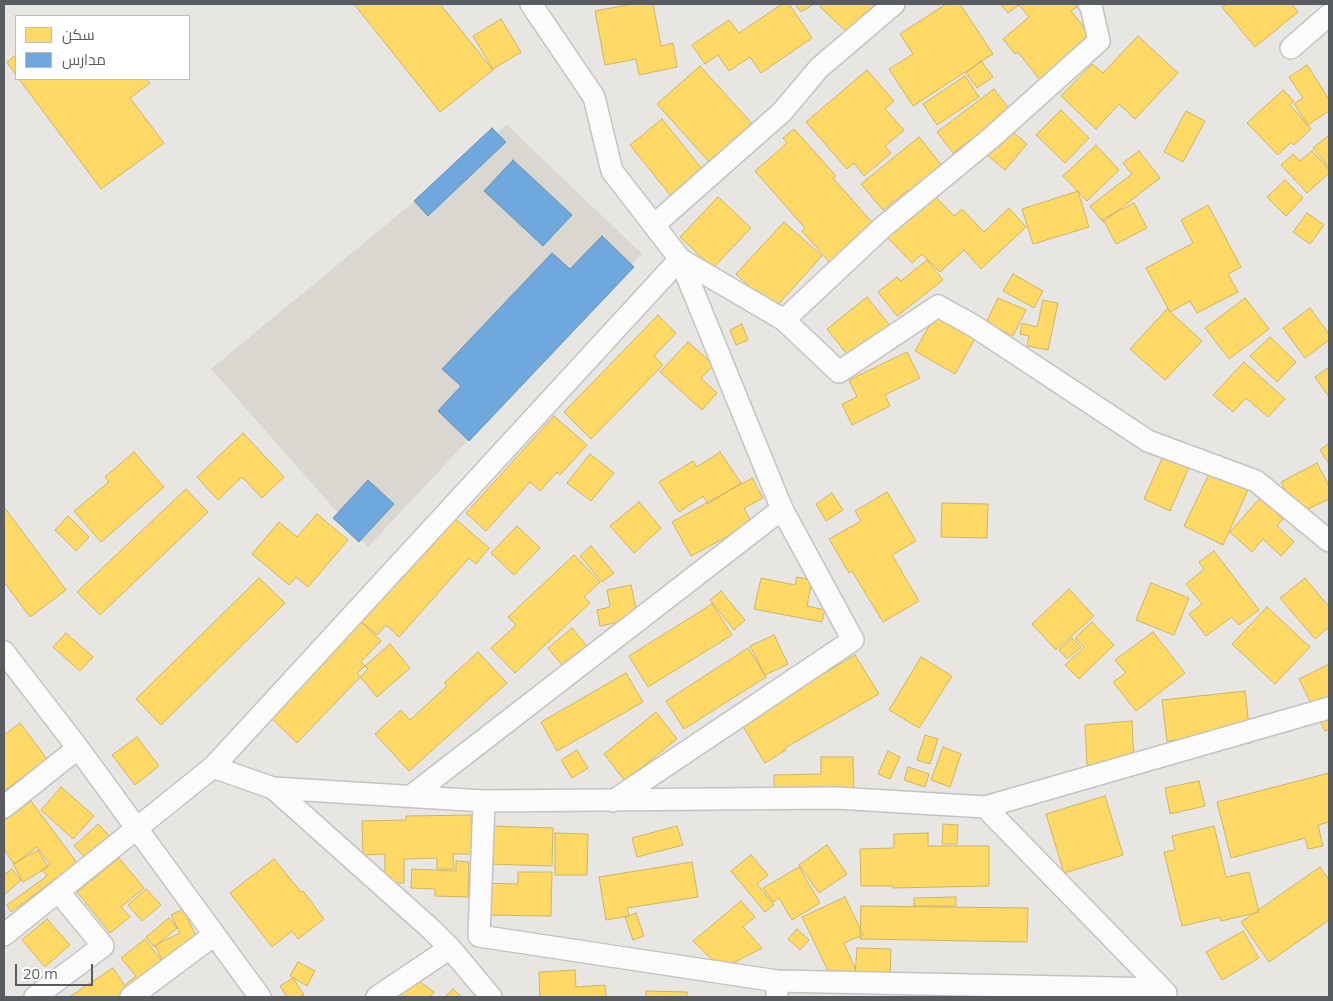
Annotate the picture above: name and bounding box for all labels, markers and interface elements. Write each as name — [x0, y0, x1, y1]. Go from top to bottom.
legend — [15, 15, 190, 80]
text: سكن — [62, 24, 95, 44]
text: مدارس — [62, 49, 106, 69]
scale bar — [18, 954, 95, 986]
text: 20 m — [23, 963, 58, 983]

